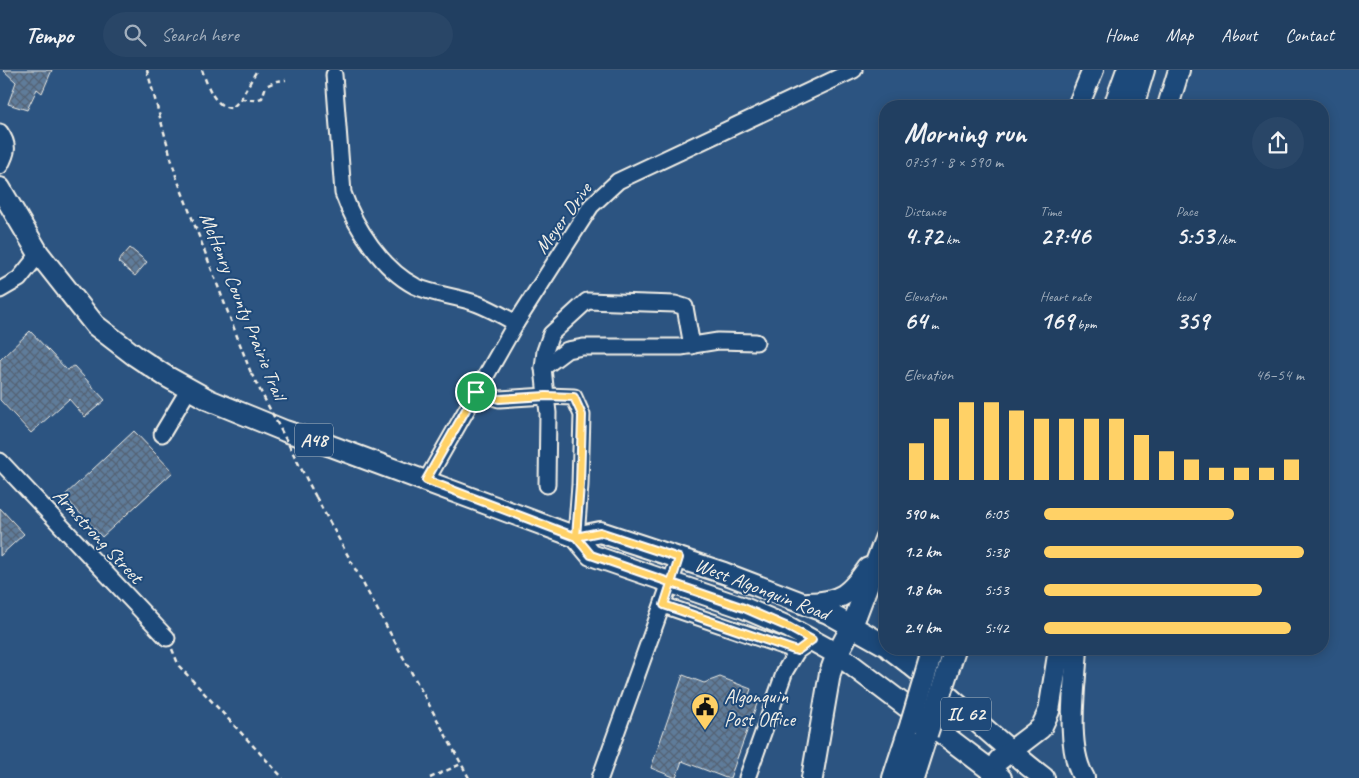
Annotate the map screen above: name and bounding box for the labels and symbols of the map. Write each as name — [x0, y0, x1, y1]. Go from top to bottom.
street label: Meyer Drive — [529, 176, 598, 258]
street label: McHenry County Prairie Trail — [194, 209, 293, 407]
pin — [455, 371, 497, 413]
road number: A48 — [295, 424, 333, 456]
street label: Armstrong Street — [48, 483, 150, 591]
street label: West Algonquin Road — [691, 552, 836, 627]
place label: Algonquin Post Office — [724, 684, 796, 732]
public building icon: Algonquin Post Office — [690, 692, 720, 731]
road number: IL 62 — [941, 698, 991, 731]

